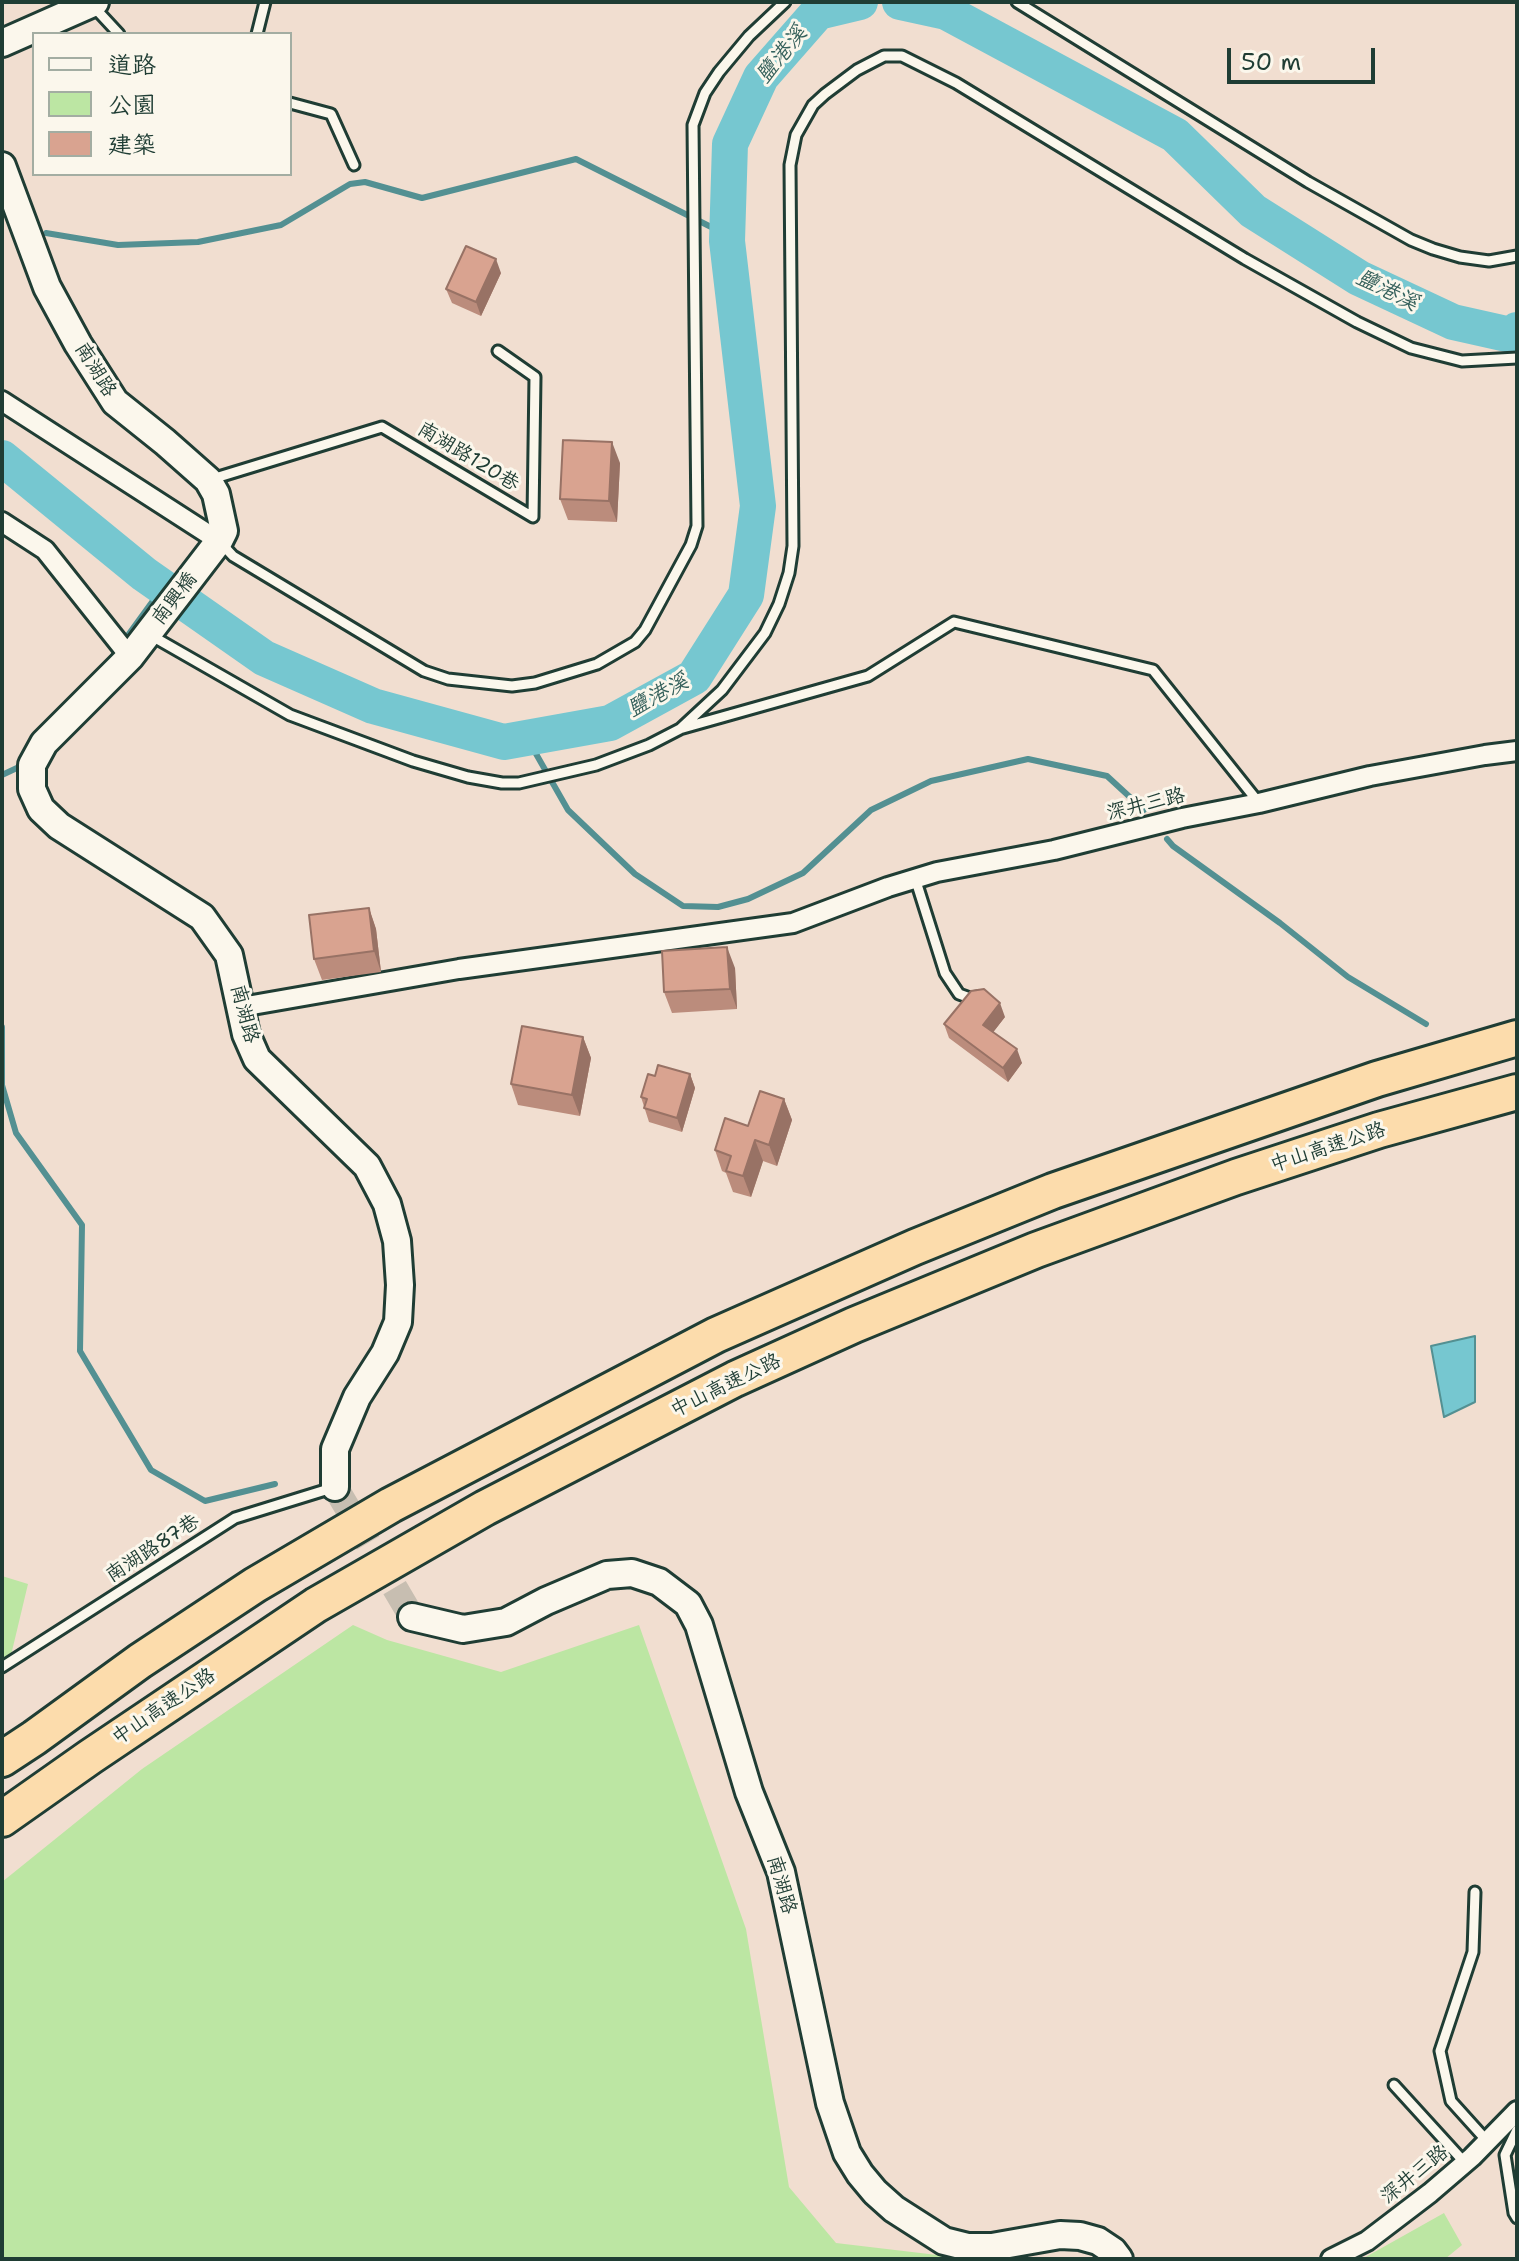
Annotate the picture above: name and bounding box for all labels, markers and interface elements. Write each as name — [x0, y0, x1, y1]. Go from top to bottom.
water label: 鹽港溪 — [751, 21, 813, 89]
legend — [32, 32, 292, 176]
scale bar — [1231, 32, 1379, 82]
text: 50 m — [1241, 46, 1301, 78]
text: 道路 — [108, 49, 156, 81]
text: 公園 — [108, 89, 156, 121]
text: 建築 — [108, 129, 156, 161]
water label: 鹽港溪 — [1352, 265, 1422, 317]
street label: 南湖路 — [69, 338, 121, 402]
street label: 南湖路120巷 — [413, 417, 523, 497]
street label: 南興橋 — [147, 568, 203, 630]
water label: 鹽港溪 — [623, 668, 693, 724]
street label: 深井三路 — [1104, 784, 1188, 826]
street label: 南湖路 — [225, 982, 263, 1046]
street label: 中山高速公路 — [1267, 1118, 1389, 1178]
street label: 中山高速公路 — [667, 1349, 785, 1423]
street label: 南湖路87巷 — [102, 1510, 204, 1588]
street label: 中山高速公路 — [108, 1664, 220, 1750]
street label: 南湖路 — [761, 1853, 801, 1917]
street label: 深井三路 — [1376, 2141, 1454, 2209]

